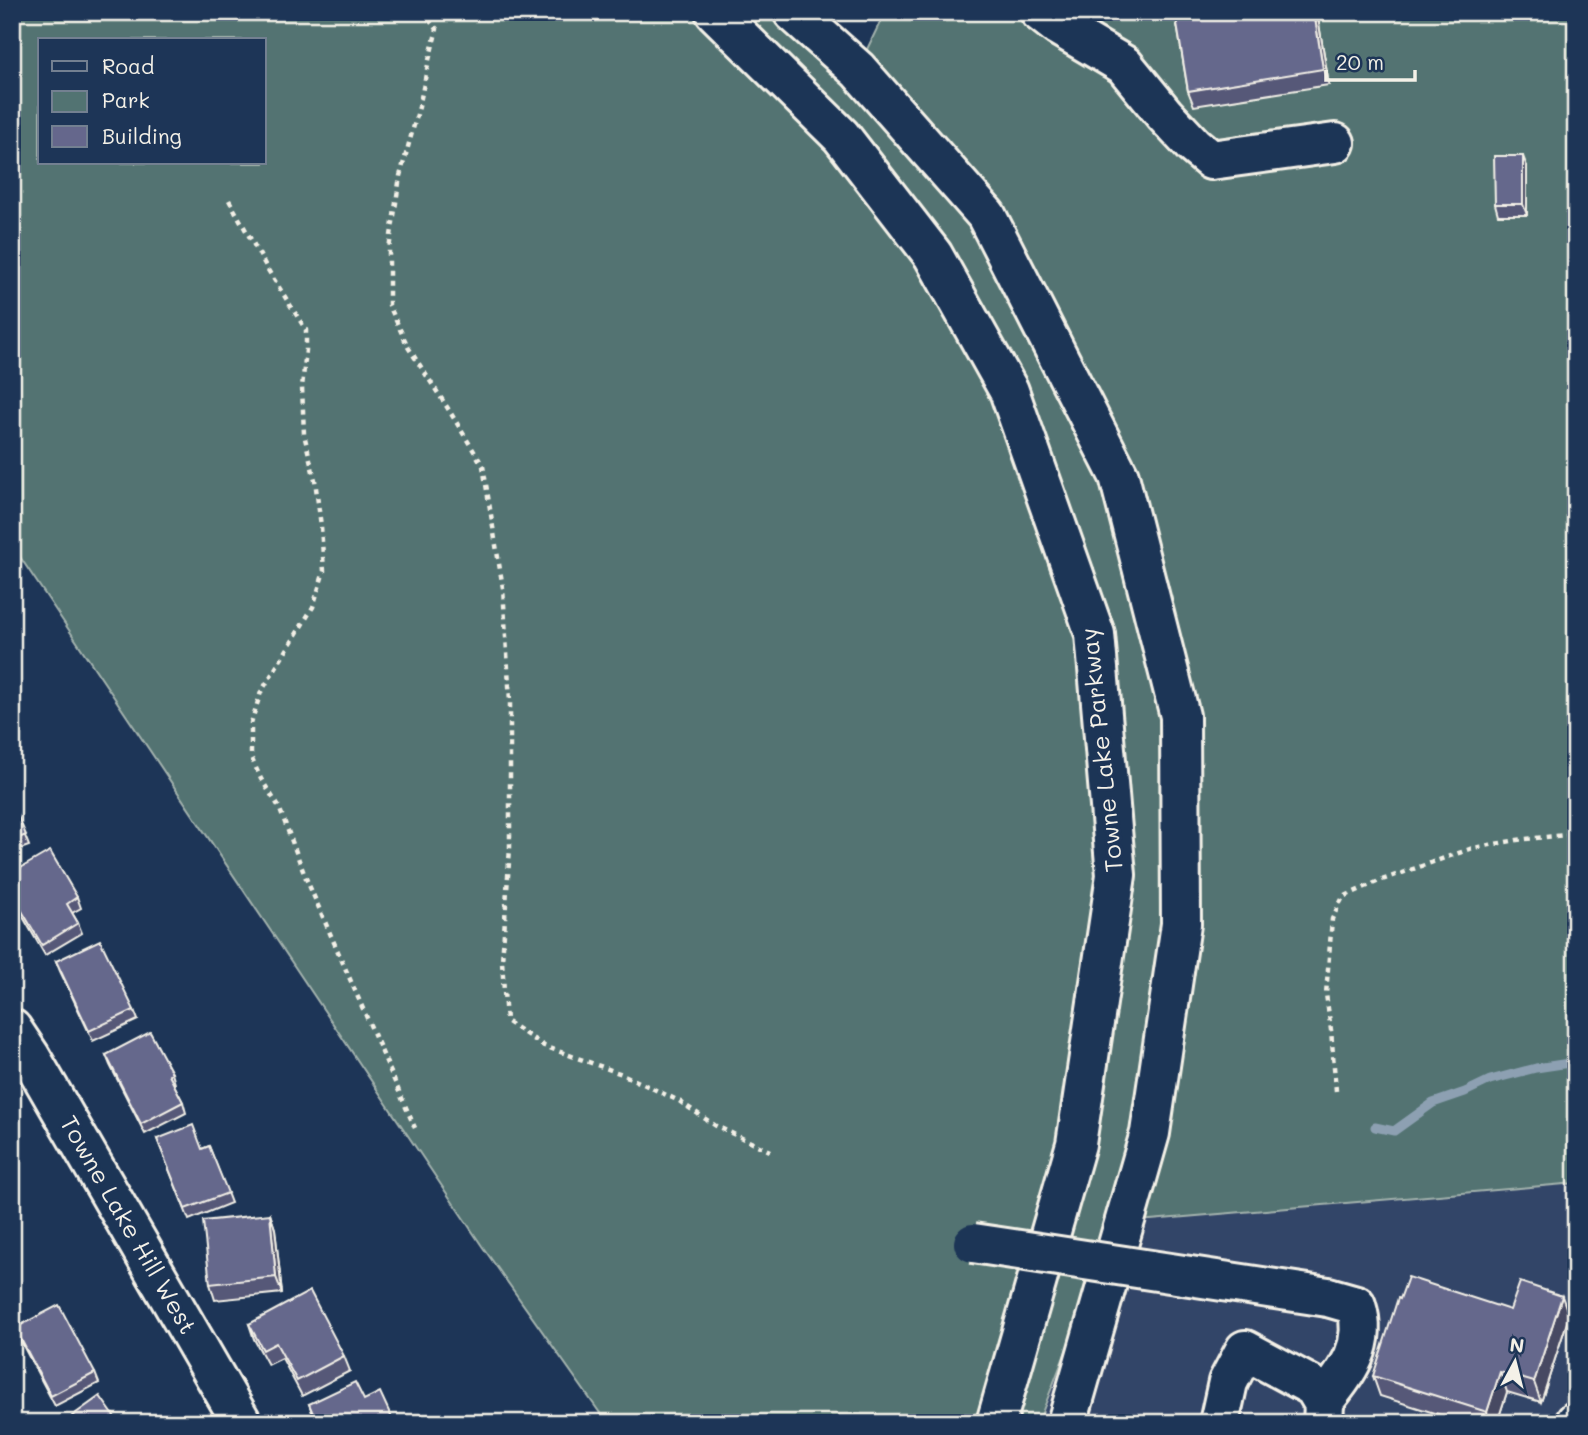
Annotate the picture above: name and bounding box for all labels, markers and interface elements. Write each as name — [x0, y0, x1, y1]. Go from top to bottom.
legend — [38, 38, 266, 164]
scale bar — [1326, 38, 1415, 82]
text: 20 m — [1336, 48, 1384, 75]
text: Road — [102, 52, 154, 79]
text: Park — [102, 86, 150, 113]
text: Building — [102, 122, 182, 149]
street label: Towne Lake Parkway — [1072, 626, 1129, 874]
street label: Towne Lake Hill West — [54, 1109, 205, 1339]
north arrow — [1480, 1326, 1550, 1396]
text: N — [1508, 1331, 1526, 1358]

